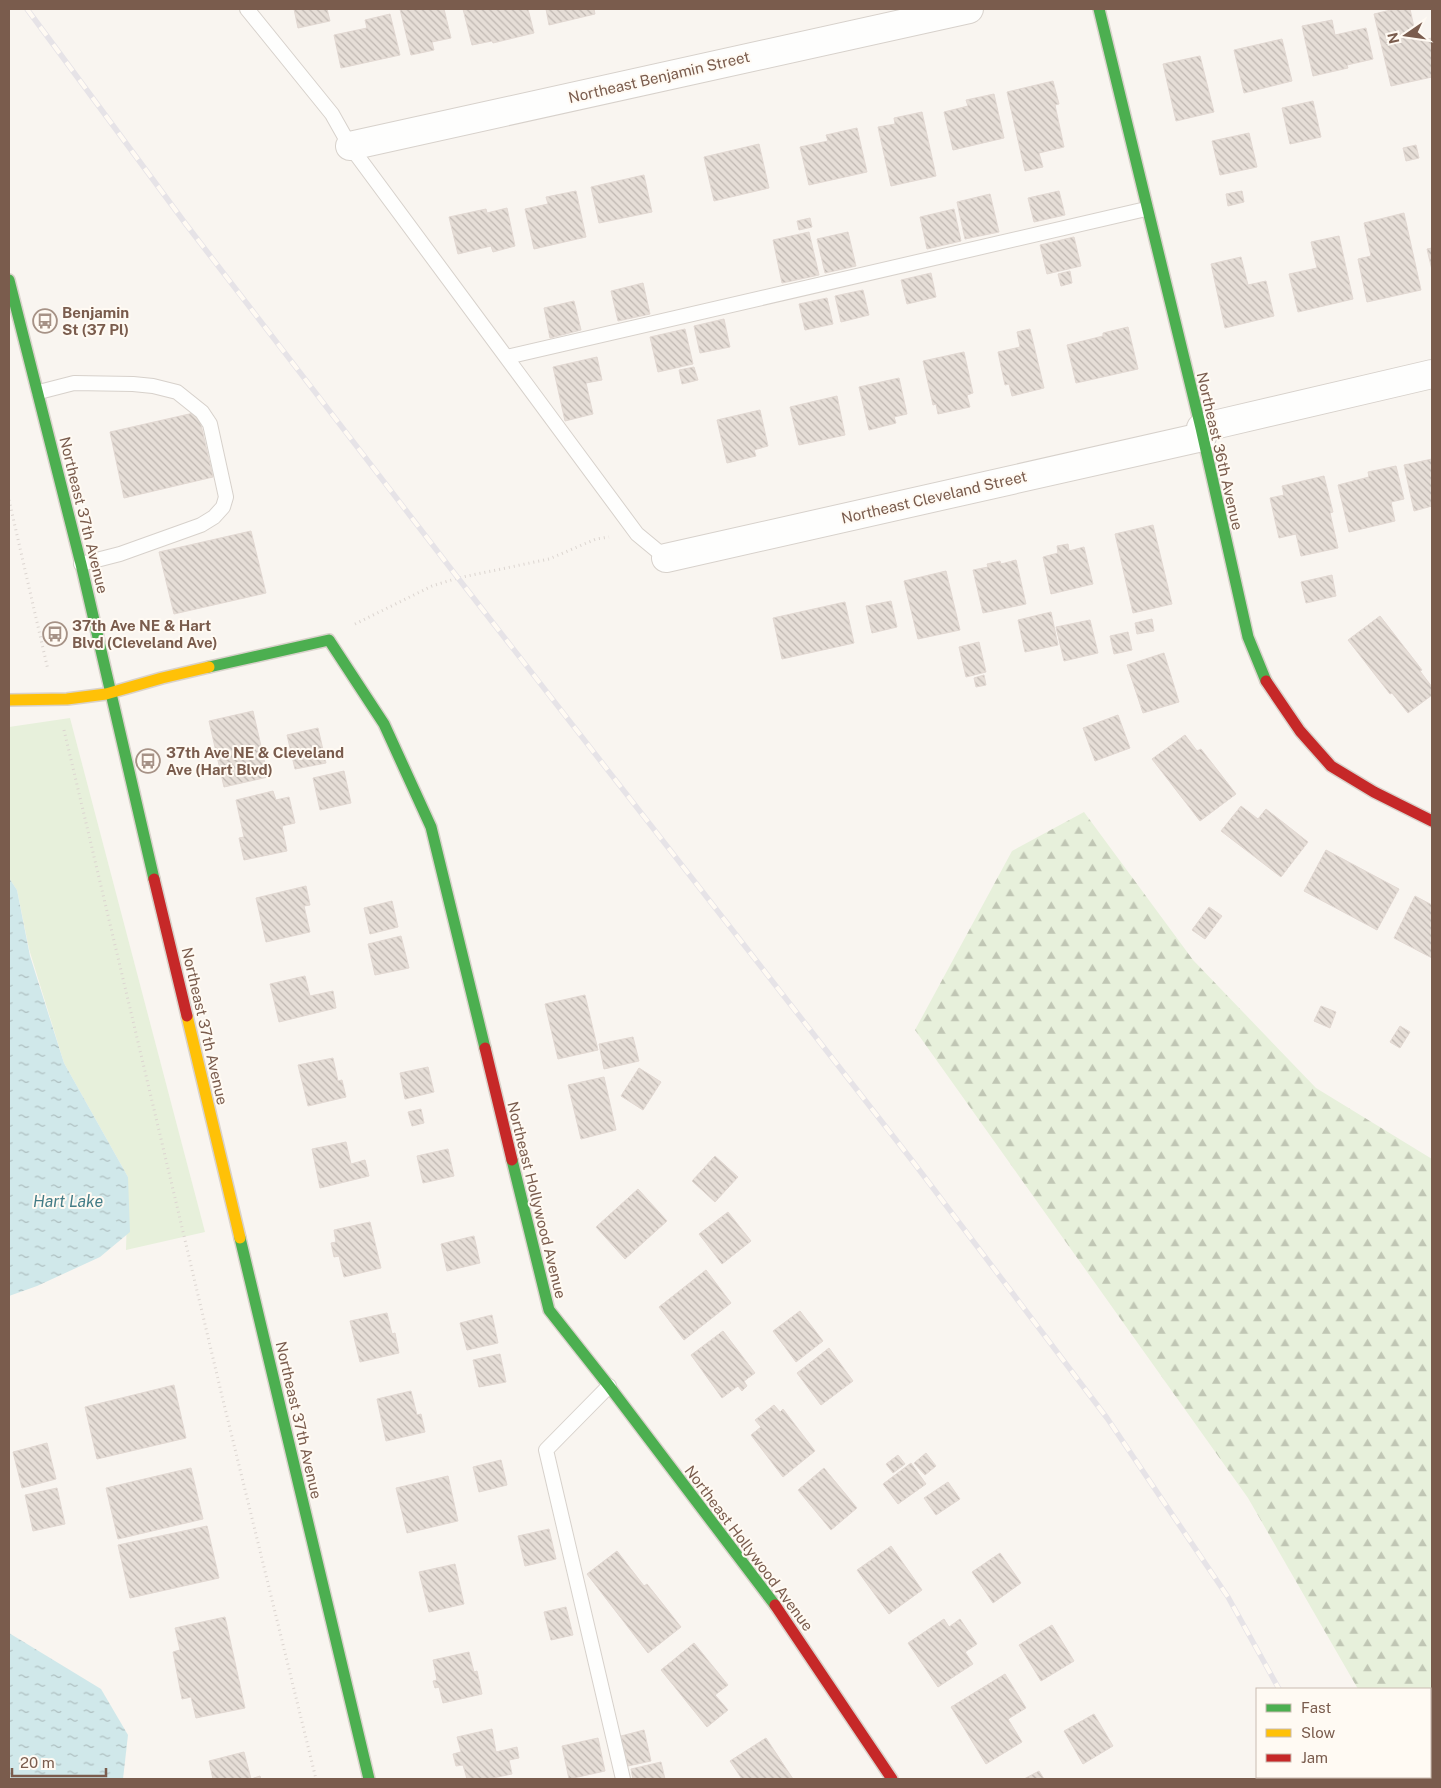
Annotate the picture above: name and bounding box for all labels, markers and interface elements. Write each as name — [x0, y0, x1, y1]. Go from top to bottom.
north arrow — [1381, 10, 1431, 60]
text: N — [1384, 31, 1402, 45]
street label: Northeast Benjamin Street — [567, 48, 752, 106]
place label: Benjamin St (37 Pl) — [62, 304, 129, 338]
bus stop icon: Benjamin St (37 Pl) — [32, 308, 58, 334]
street label: Northeast 36th Avenue — [1194, 370, 1246, 532]
street label: Northeast 37th Avenue — [56, 435, 112, 595]
street label: Northeast Cleveland Street — [840, 467, 1029, 527]
place label: 37th Ave NE & Hart Blvd (Cleveland Ave) — [72, 617, 218, 651]
bus stop icon: 37th Ave NE & Hart Blvd (Cleveland Ave) — [42, 621, 68, 647]
place label: 37th Ave NE & Cleveland Ave (Hart Blvd) — [166, 744, 344, 778]
bus stop icon: 37th Ave NE & Cleveland Ave (Hart Blvd) — [135, 748, 161, 774]
street label: Northeast 37th Avenue — [179, 946, 231, 1106]
street label: Northeast Hollywood Avenue — [504, 1100, 570, 1300]
water label: Hart Lake — [33, 1192, 103, 1211]
street label: Northeast 37th Avenue — [273, 1340, 325, 1500]
street label: Northeast Hollywood Avenue — [681, 1462, 817, 1634]
legend — [1256, 1688, 1431, 1778]
text: Fast — [1301, 1699, 1331, 1716]
text: Slow — [1301, 1724, 1336, 1741]
scale bar — [12, 1746, 106, 1778]
text: Jam — [1301, 1749, 1328, 1766]
text: 20 m — [20, 1754, 55, 1771]

